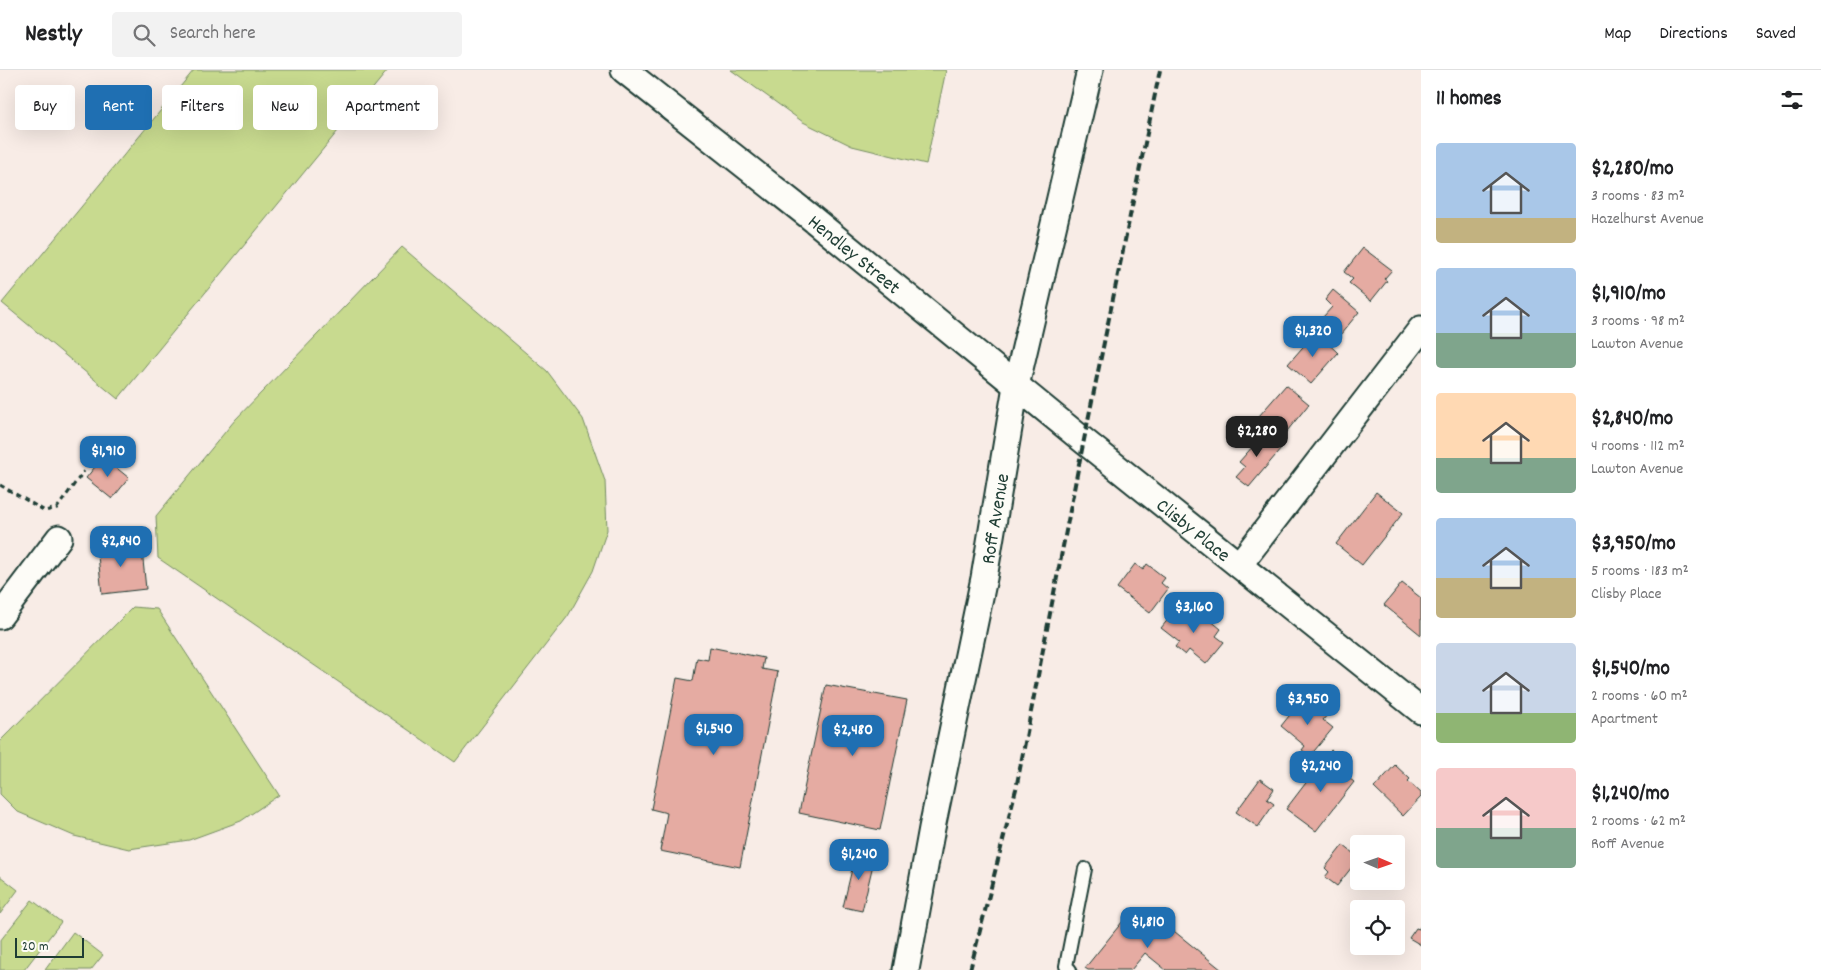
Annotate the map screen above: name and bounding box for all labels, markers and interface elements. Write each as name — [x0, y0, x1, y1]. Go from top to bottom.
search box — [112, 12, 462, 57]
text: Nestly — [25, 18, 82, 52]
icon: search — [130, 21, 158, 49]
text: Search here — [170, 21, 256, 48]
text: Map — [1604, 22, 1631, 47]
text: Directions — [1659, 22, 1728, 47]
text: Saved — [1756, 22, 1796, 47]
chip: Buy — [15, 85, 75, 130]
chip: Rent — [85, 85, 152, 130]
chip: Filters — [162, 85, 243, 130]
chip: New — [253, 85, 317, 130]
chip: Apartment — [327, 85, 438, 130]
text: 11 homes — [1436, 85, 1501, 115]
icon: filters — [1778, 86, 1806, 114]
text: $2,280/mo — [1591, 155, 1674, 185]
icon: home — [1476, 163, 1536, 223]
text: 3 rooms · 83 m² — [1591, 185, 1685, 208]
text: Hazelhurst Avenue — [1591, 208, 1704, 231]
street label: Hendley Street — [801, 209, 905, 302]
text: $1,910/mo — [1591, 280, 1666, 310]
icon: home — [1476, 288, 1536, 348]
text: 3 rooms · 98 m² — [1591, 310, 1685, 333]
pin: $1,320 — [1272, 316, 1354, 358]
text: $1,320 — [1294, 320, 1332, 343]
text: Lawton Avenue — [1591, 333, 1683, 356]
text: $2,840/mo — [1591, 405, 1673, 435]
icon: home — [1476, 413, 1536, 473]
pin: $2,280 — [1216, 416, 1298, 458]
text: $2,280 — [1237, 420, 1277, 443]
text: 4 rooms · 112 m² — [1591, 435, 1685, 458]
pin: $1,910 — [67, 436, 149, 478]
text: $1,910 — [91, 440, 125, 463]
text: Lawton Avenue — [1591, 458, 1683, 481]
street label: Roff Avenue — [976, 471, 1018, 566]
street label: Clisby Place — [1149, 493, 1236, 570]
pin: $2,840 — [80, 526, 162, 568]
text: $2,840 — [101, 530, 141, 553]
text: $3,950/mo — [1591, 530, 1676, 560]
icon: home — [1476, 538, 1536, 598]
text: 5 rooms · 183 m² — [1591, 560, 1688, 583]
text: Clisby Place — [1591, 583, 1662, 606]
pin: $3,160 — [1153, 592, 1235, 634]
text: $3,160 — [1175, 596, 1213, 619]
text: $1,540/mo — [1591, 655, 1670, 685]
icon: home — [1476, 663, 1536, 723]
pin: $3,950 — [1267, 684, 1349, 726]
text: 2 rooms · 60 m² — [1591, 685, 1688, 708]
text: $3,950 — [1287, 688, 1329, 711]
text: Apartment — [1591, 708, 1658, 731]
pin: $1,540 — [673, 714, 755, 756]
pin: $2,480 — [812, 714, 894, 757]
text: $1,540 — [695, 718, 733, 741]
text: $2,480 — [833, 719, 873, 742]
pin: $2,240 — [1280, 750, 1362, 793]
text: $2,240 — [1301, 755, 1341, 778]
text: $1,240/mo — [1591, 780, 1669, 810]
icon: home — [1476, 788, 1536, 848]
text: 2 rooms · 62 m² — [1591, 810, 1686, 833]
text: Roff Avenue — [1591, 833, 1664, 856]
north arrow — [1350, 835, 1405, 890]
map controls — [1350, 835, 1405, 955]
pin: $1,240 — [818, 838, 900, 881]
text: $1,240 — [840, 843, 878, 866]
button: locate — [1350, 900, 1405, 955]
pin: $1,810 — [1107, 906, 1189, 949]
text: $1,810 — [1131, 911, 1165, 934]
scale bar — [15, 935, 84, 958]
text: 20 m — [22, 937, 49, 957]

